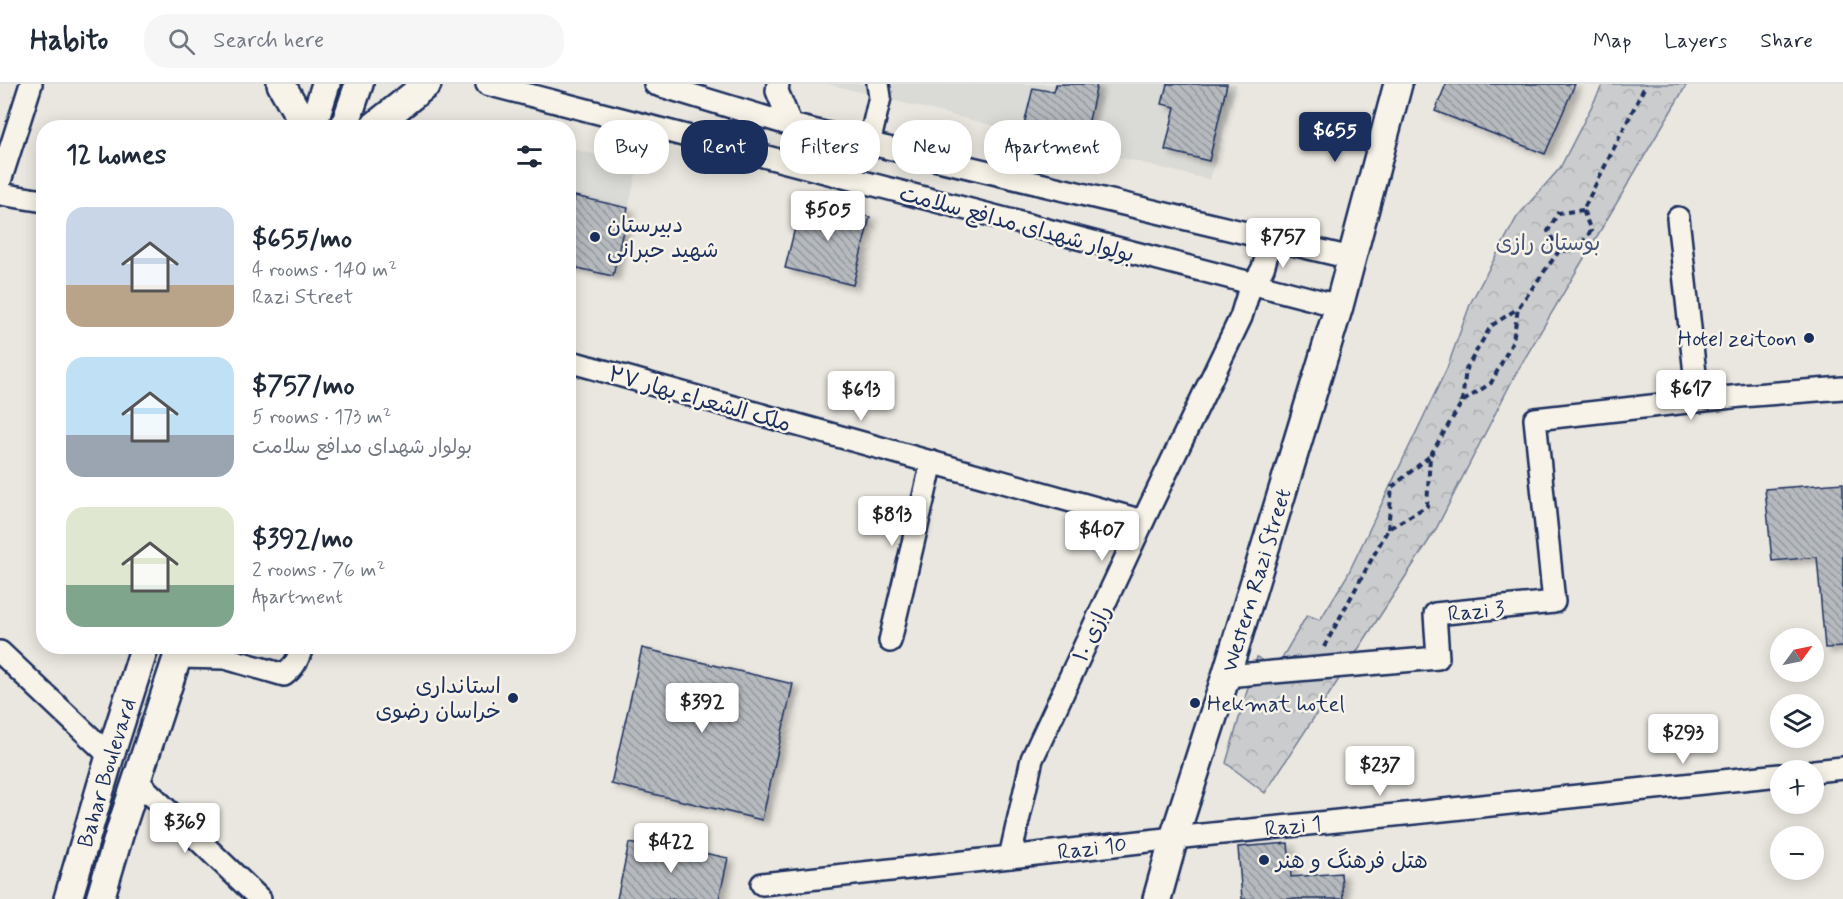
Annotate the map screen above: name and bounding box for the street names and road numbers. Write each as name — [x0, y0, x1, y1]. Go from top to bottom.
street label: بولوار شهدای مدافع سلامت — [896, 180, 1137, 271]
street label: ملک الشعراء بهار ۲۷ — [605, 361, 794, 439]
street label: Western Razi Street — [1216, 485, 1298, 676]
street label: Razi 3 — [1446, 595, 1506, 629]
street label: رازی ۱۰ — [1067, 601, 1118, 667]
street label: Bahar Boulevard — [72, 695, 143, 851]
street label: Razi 1 — [1263, 810, 1323, 844]
street label: Razi 10 — [1056, 831, 1128, 867]

